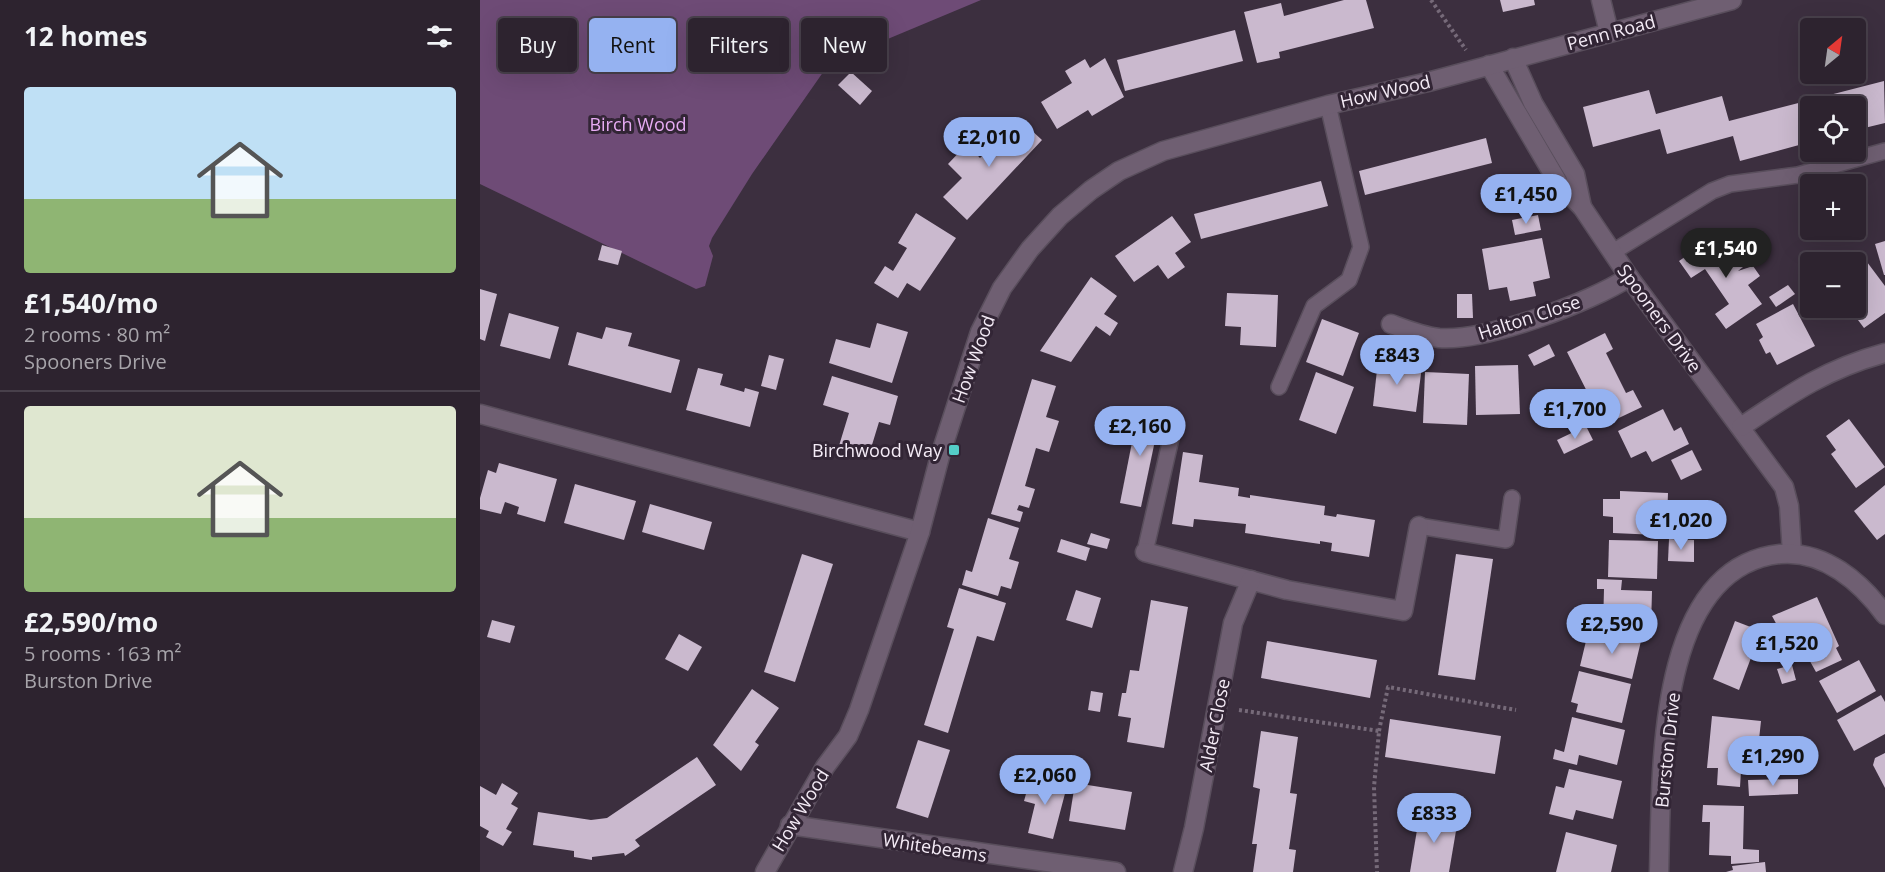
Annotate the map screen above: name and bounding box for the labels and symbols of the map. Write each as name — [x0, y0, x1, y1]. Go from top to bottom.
street label: Penn Road — [1564, 9, 1658, 55]
north arrow — [1800, 18, 1866, 84]
street label: How Wood — [1337, 69, 1433, 113]
park label: Birch Wood — [589, 112, 687, 136]
pin: £2,010 — [940, 117, 1038, 168]
pin: £1,450 — [1477, 174, 1575, 225]
pin: £1,540 — [1677, 228, 1775, 279]
street label: Spooners Drive — [1613, 259, 1707, 377]
street label: Halton Close — [1475, 289, 1583, 345]
street label: How Wood — [946, 312, 1000, 406]
pin: £843 — [1361, 335, 1433, 386]
pin: £1,700 — [1526, 389, 1624, 440]
pin: £2,160 — [1091, 406, 1189, 457]
place label: Birchwood Way — [812, 438, 943, 462]
marker: Birchwood Way — [947, 443, 961, 457]
pin: £1,020 — [1632, 500, 1730, 551]
pin: £2,590 — [1563, 604, 1661, 655]
pin: £1,520 — [1738, 623, 1836, 674]
street label: Alder Close — [1193, 676, 1235, 774]
street label: Burston Drive — [1649, 691, 1685, 809]
pin: £1,290 — [1724, 736, 1822, 787]
pin: £2,060 — [996, 755, 1094, 806]
street label: How Wood — [766, 764, 834, 856]
pin: £833 — [1398, 793, 1470, 844]
street label: Whitebeams — [881, 827, 989, 867]

